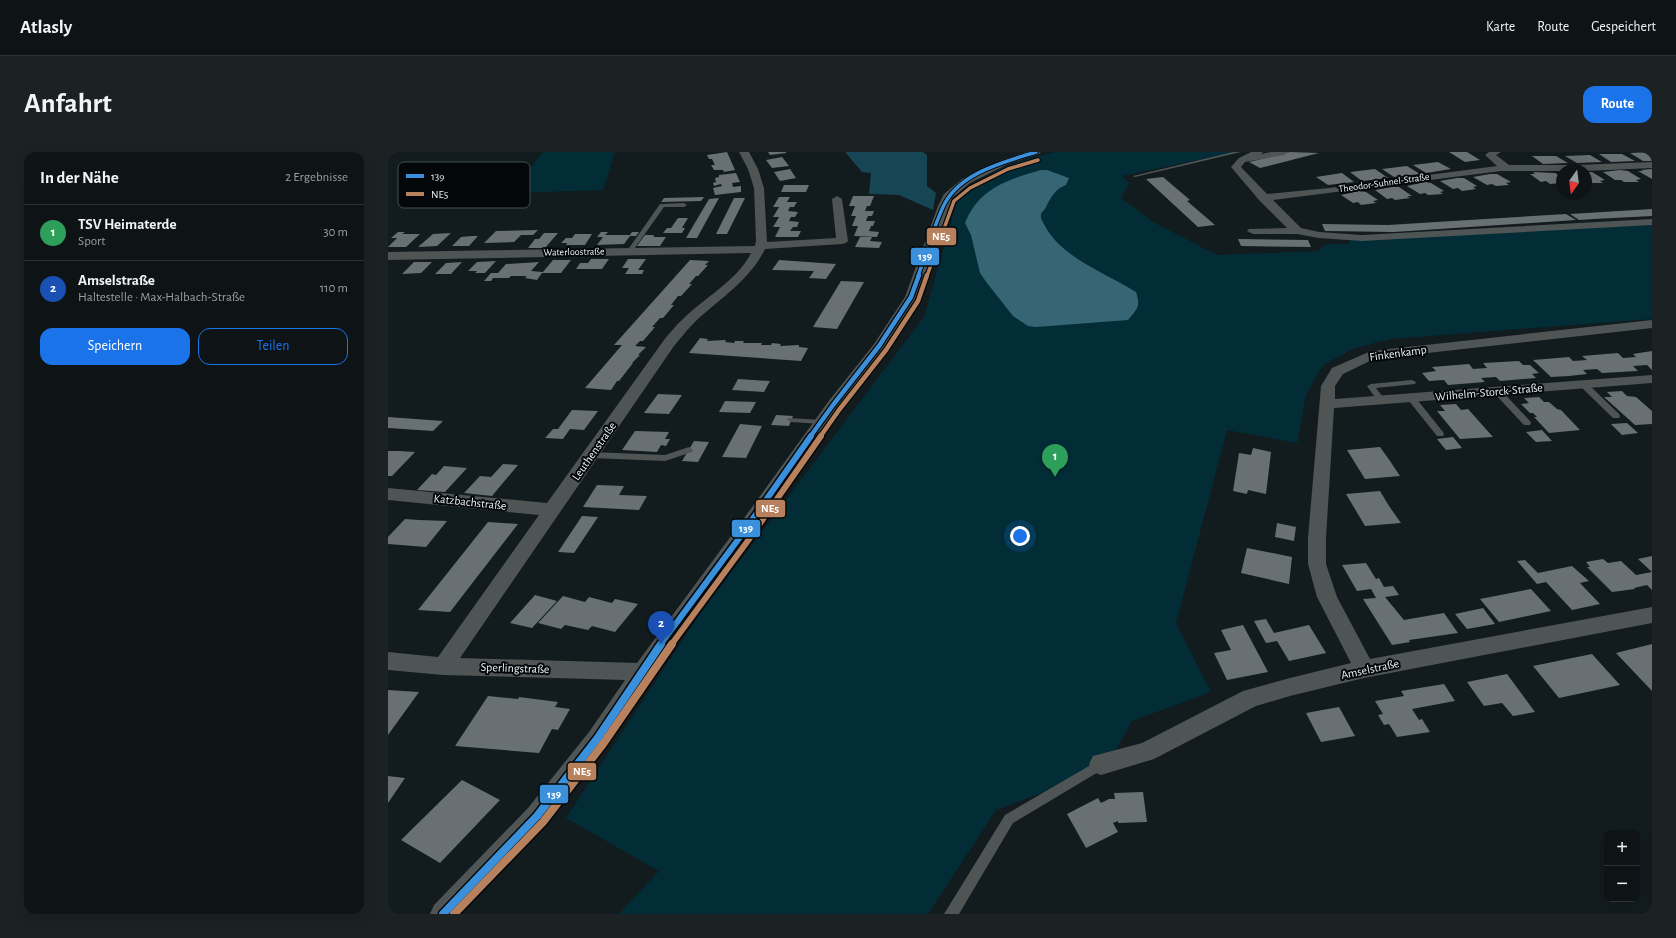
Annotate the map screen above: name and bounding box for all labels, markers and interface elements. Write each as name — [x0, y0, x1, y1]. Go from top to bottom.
text: Atlasly — [20, 18, 72, 37]
text: Karte — [1486, 20, 1515, 34]
text: Route — [1537, 20, 1569, 34]
text: Gespeichert — [1591, 20, 1656, 34]
button: Route — [1583, 86, 1652, 123]
text: Anfahrt — [24, 90, 112, 118]
legend — [398, 162, 530, 208]
north arrow — [1556, 164, 1592, 200]
text: In der Nähe — [40, 169, 119, 186]
text: 2 Ergebnisse — [285, 171, 348, 184]
text: 139 — [431, 171, 445, 182]
street label: Theodor-Suhnel-Straße — [1338, 172, 1430, 194]
text: NE5 — [431, 189, 449, 200]
text: TSV Heimaterde — [78, 217, 177, 232]
text: 1 — [51, 226, 55, 239]
text: 30 m — [323, 226, 348, 239]
line badge: NE5 — [926, 227, 957, 246]
text: NE5 — [932, 231, 950, 242]
text: Sport — [78, 235, 105, 248]
street label: Waterloostraße — [543, 246, 605, 258]
line badge: 139 — [910, 247, 940, 266]
text: 139 — [918, 251, 932, 262]
text: Amselstraße — [78, 273, 155, 288]
text: 2 — [50, 282, 56, 295]
text: 110 m — [320, 282, 348, 295]
text: Haltestelle · Max-Halbach-Straße — [78, 291, 245, 304]
button: Speichern — [40, 328, 190, 365]
button: Teilen — [198, 328, 348, 365]
street label: Finkenkamp — [1369, 343, 1427, 363]
street label: Wilhelm-Storck-Straße — [1435, 381, 1543, 403]
street label: Leuthenstraße — [570, 420, 618, 482]
pin: 1 — [1042, 444, 1068, 477]
street label: Katzbachstraße — [433, 492, 507, 512]
line badge: NE5 — [755, 499, 786, 518]
text: NE5 — [761, 503, 779, 514]
line badge: 139 — [731, 519, 761, 538]
text: 139 — [739, 523, 753, 534]
your location — [1010, 526, 1030, 546]
pin: 2 — [648, 611, 674, 644]
street label: Amselstraße — [1340, 657, 1400, 681]
street label: Sperlingstraße — [480, 661, 550, 675]
line badge: NE5 — [567, 762, 597, 781]
text: NE5 — [573, 766, 591, 777]
line badge: 139 — [539, 784, 569, 804]
text: 139 — [547, 789, 561, 800]
map controls — [1604, 830, 1640, 902]
button: + — [1604, 830, 1640, 866]
button: − — [1604, 866, 1640, 902]

